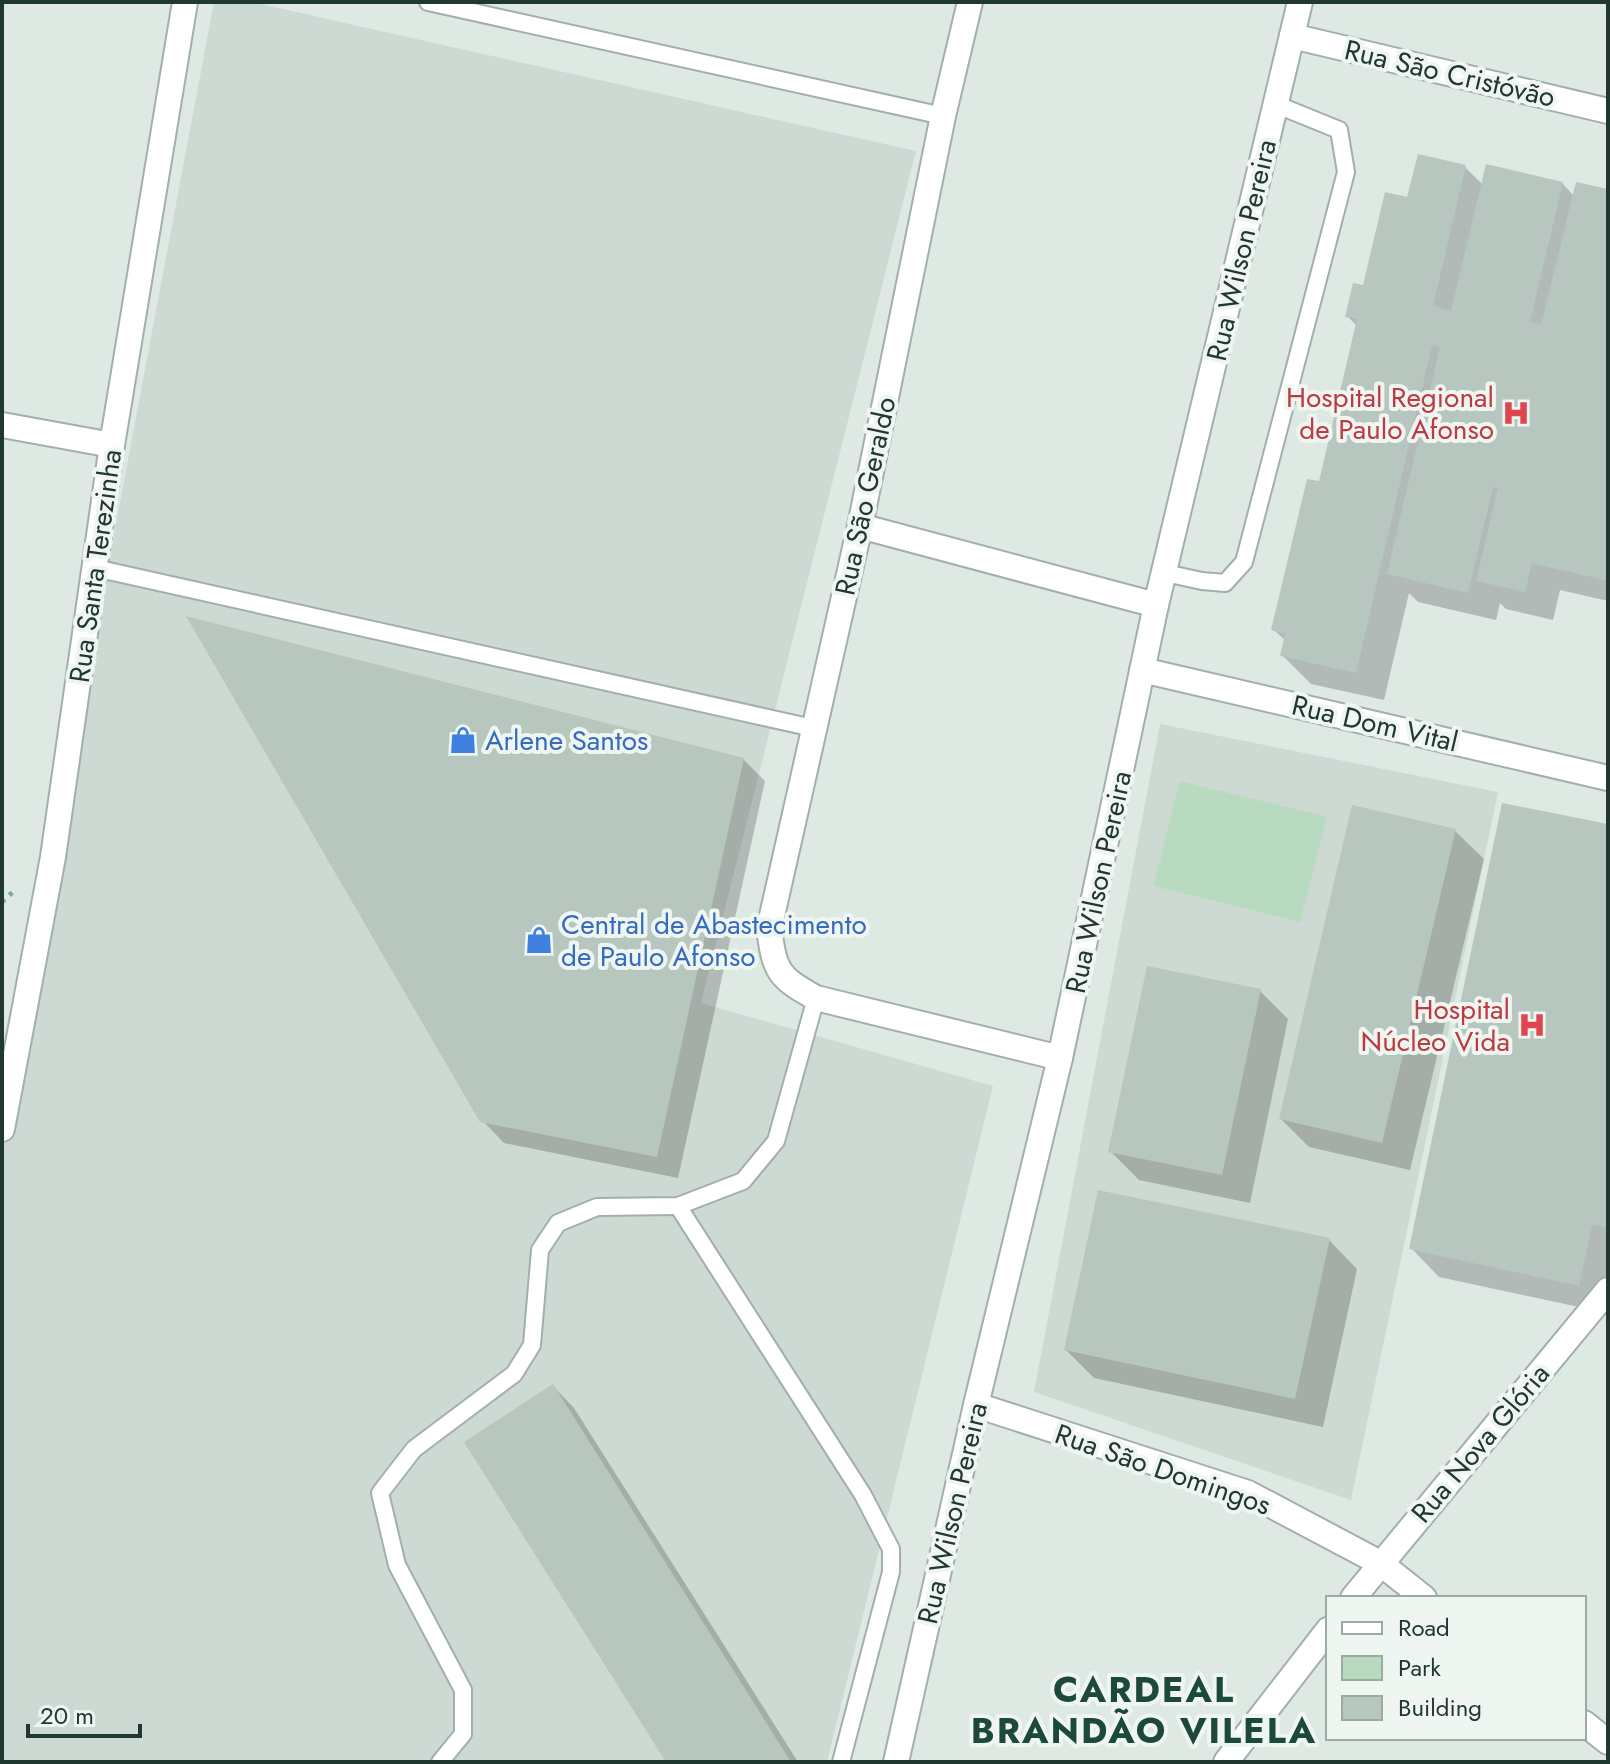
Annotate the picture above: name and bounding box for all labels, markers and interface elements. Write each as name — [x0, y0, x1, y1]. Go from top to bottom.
street label: Rua São Cristóvão — [1341, 29, 1559, 118]
street label: Rua Wilson Pereira — [1196, 135, 1287, 365]
place label: Hospital Regional de Paulo Afonso — [1286, 377, 1494, 450]
street label: Rua São Geraldo — [824, 393, 907, 599]
hospital icon: Hospital Regional de Paulo Afonso — [1501, 398, 1531, 428]
street label: Rua Santa Terezinha — [59, 447, 132, 685]
street label: Rua Dom Vital — [1288, 684, 1462, 762]
place label: Arlene Santos — [485, 720, 648, 761]
shop icon: Arlene Santos — [448, 725, 478, 755]
street label: Rua Wilson Pereira — [1055, 767, 1142, 997]
place label: Central de Abastecimento de Paulo Afonso — [561, 904, 867, 977]
shop icon: Central de Abastecimento de Paulo Afonso — [524, 925, 554, 955]
place label: Hospital Núcleo Vida — [1360, 989, 1510, 1062]
hospital icon: Hospital Núcleo Vida — [1517, 1010, 1547, 1040]
street label: Rua Nova Glória — [1401, 1355, 1559, 1532]
street label: Rua Wilson Pereira — [907, 1398, 998, 1628]
street label: Rua São Domingos — [1050, 1413, 1276, 1526]
legend — [1326, 1596, 1586, 1740]
text: Road — [1398, 1610, 1450, 1645]
text: Park — [1398, 1650, 1441, 1685]
district label: CARDEAL BRANDÃO VILELA — [971, 1663, 1317, 1756]
scale bar — [28, 1688, 140, 1738]
text: Building — [1398, 1690, 1482, 1725]
text: 20 m — [40, 1698, 94, 1733]

